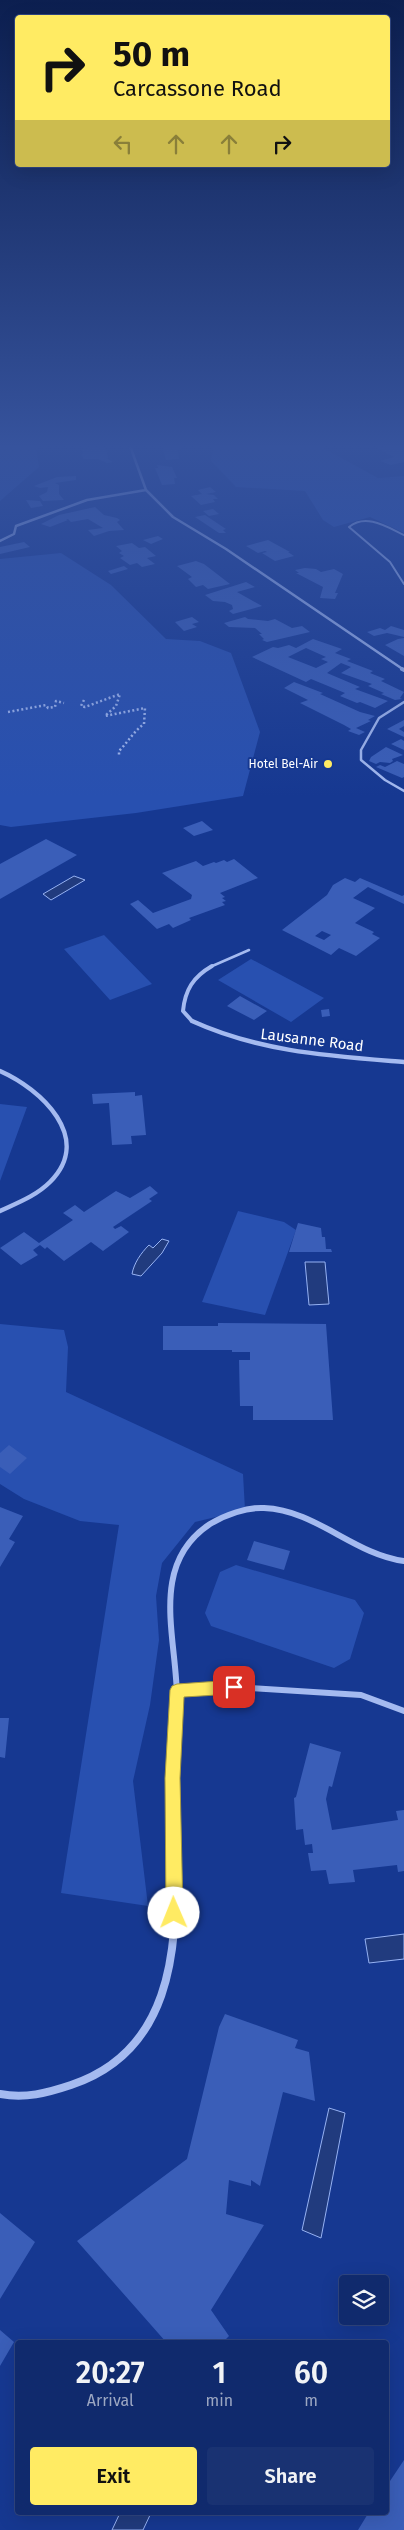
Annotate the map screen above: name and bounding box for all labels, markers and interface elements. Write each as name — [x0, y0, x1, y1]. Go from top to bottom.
text: 50 m — [113, 33, 190, 75]
icon: right — [30, 35, 95, 100]
text: Carcassone Road — [113, 75, 282, 102]
icon: left — [109, 130, 137, 158]
icon: ahead — [162, 130, 190, 158]
icon: ahead — [215, 130, 243, 158]
icon: right — [268, 130, 296, 158]
place label: Hotel Bel-Air — [249, 757, 318, 771]
marker: Hotel Bel-Air — [322, 758, 334, 770]
street label: Lausanne Road — [260, 1025, 364, 1055]
pin — [213, 1666, 255, 1708]
icon: arrive — [220, 1673, 248, 1701]
position arrow — [147, 1886, 199, 1938]
map controls — [339, 2275, 389, 2325]
button: layers — [339, 2275, 389, 2325]
text: 20:27 — [76, 2355, 145, 2391]
text: 1 — [213, 2355, 226, 2391]
text: 60 — [294, 2355, 328, 2391]
text: Arrival — [87, 2391, 134, 2410]
text: min — [206, 2391, 233, 2410]
text: m — [304, 2391, 318, 2410]
button: Exit — [30, 2447, 197, 2505]
button: Share — [207, 2447, 374, 2505]

